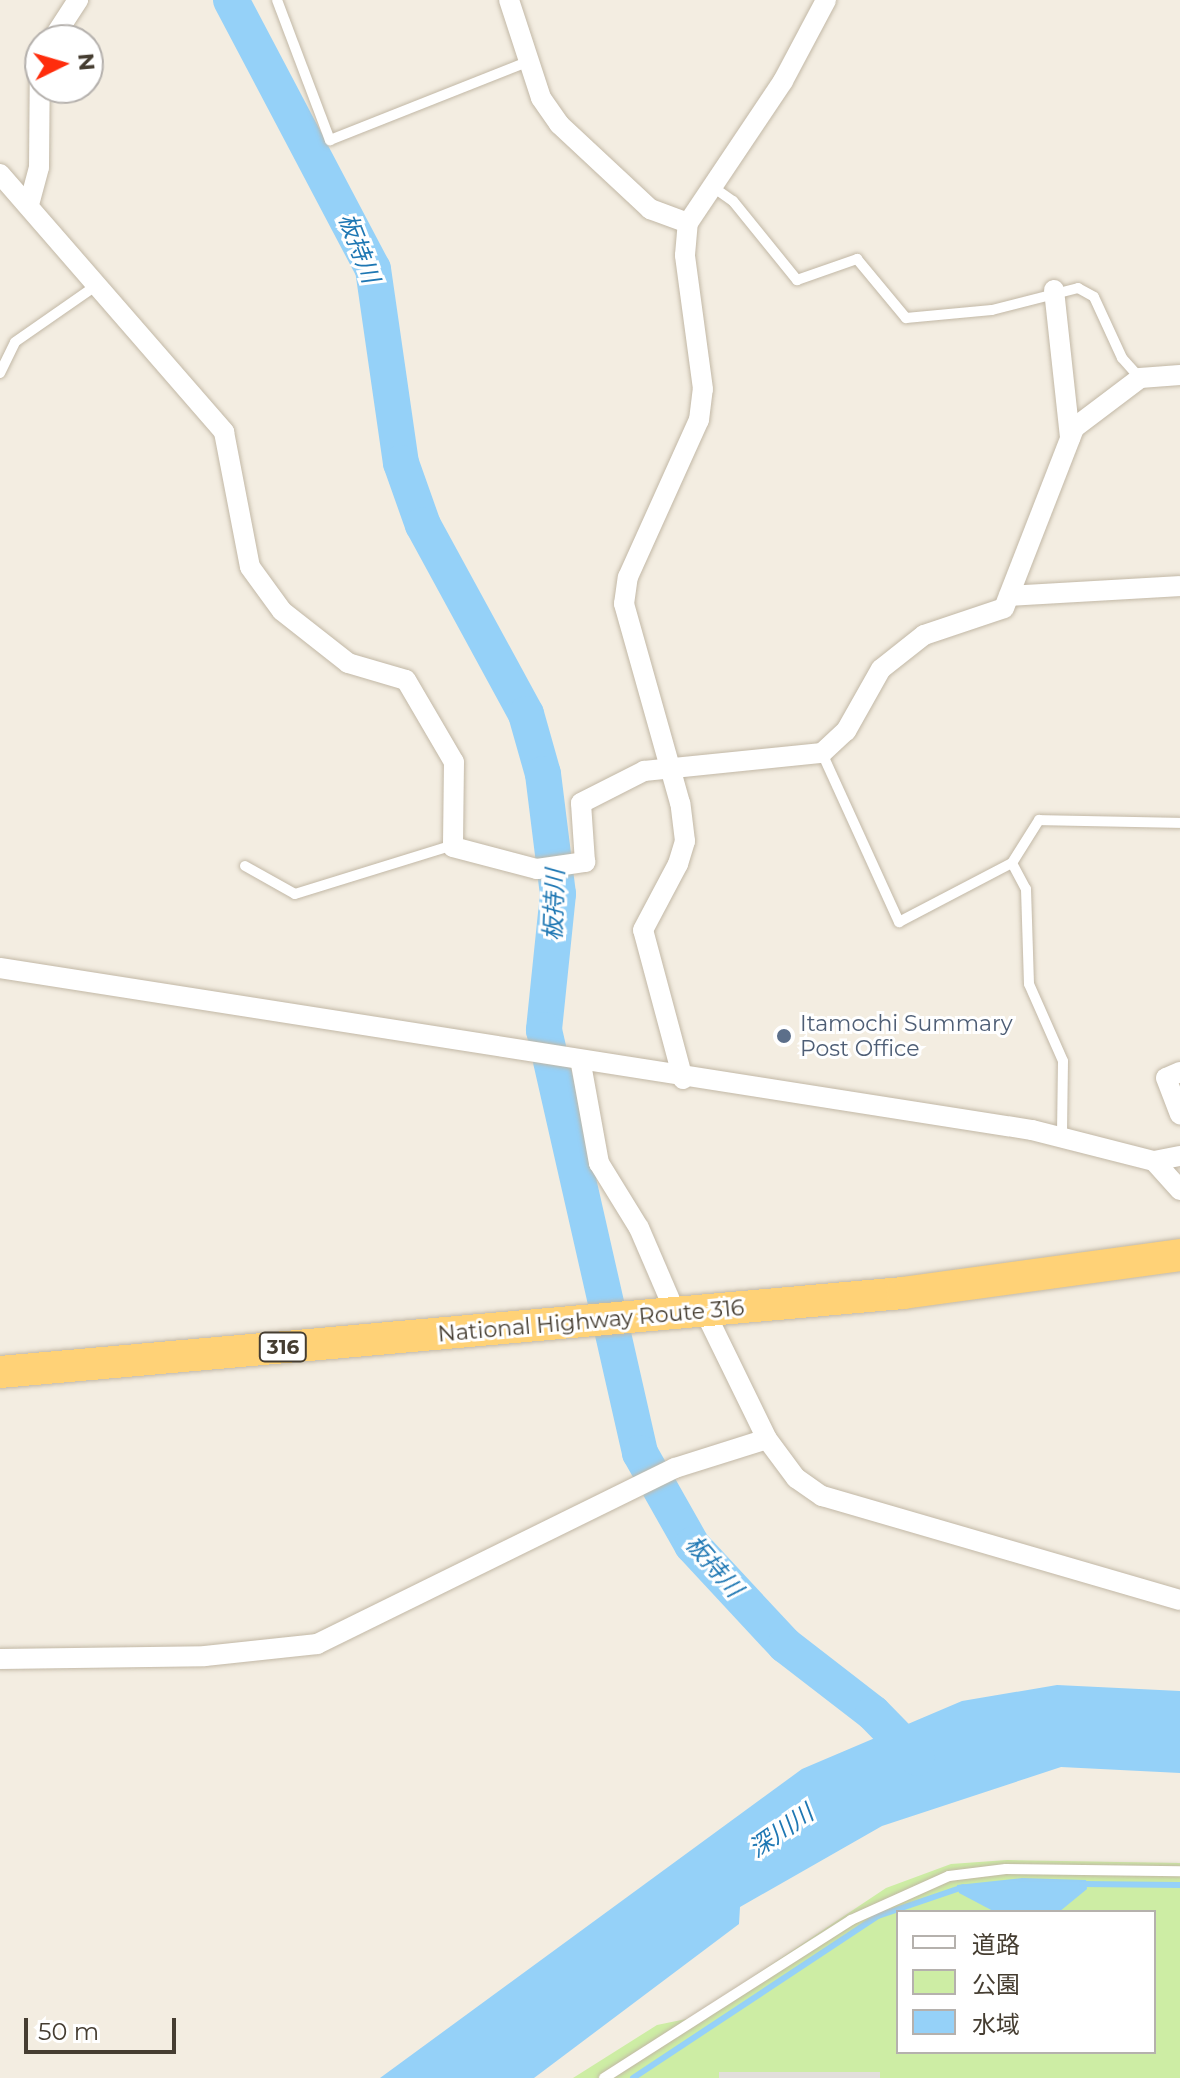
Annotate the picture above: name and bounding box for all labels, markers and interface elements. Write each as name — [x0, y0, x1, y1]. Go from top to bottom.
north arrow — [24, 24, 104, 104]
text: N — [72, 52, 101, 72]
water label: 板持川 — [333, 209, 385, 287]
water label: 板持川 — [538, 869, 570, 941]
place label: Itamochi Summary Post Office — [800, 1010, 1013, 1062]
marker: Itamochi Summary Post Office — [775, 1027, 793, 1045]
street label: National Highway Route 316 — [437, 1294, 745, 1348]
road number: 316 — [257, 1331, 309, 1363]
water label: 板持川 — [680, 1529, 748, 1603]
water label: 深川川 — [743, 1799, 819, 1863]
legend — [896, 1910, 1156, 2054]
text: 道路 — [972, 1930, 1020, 1959]
text: 公園 — [972, 1970, 1020, 1999]
scale bar — [28, 2002, 180, 2052]
text: 水域 — [972, 2010, 1020, 2039]
text: 50 m — [38, 2017, 99, 2046]

